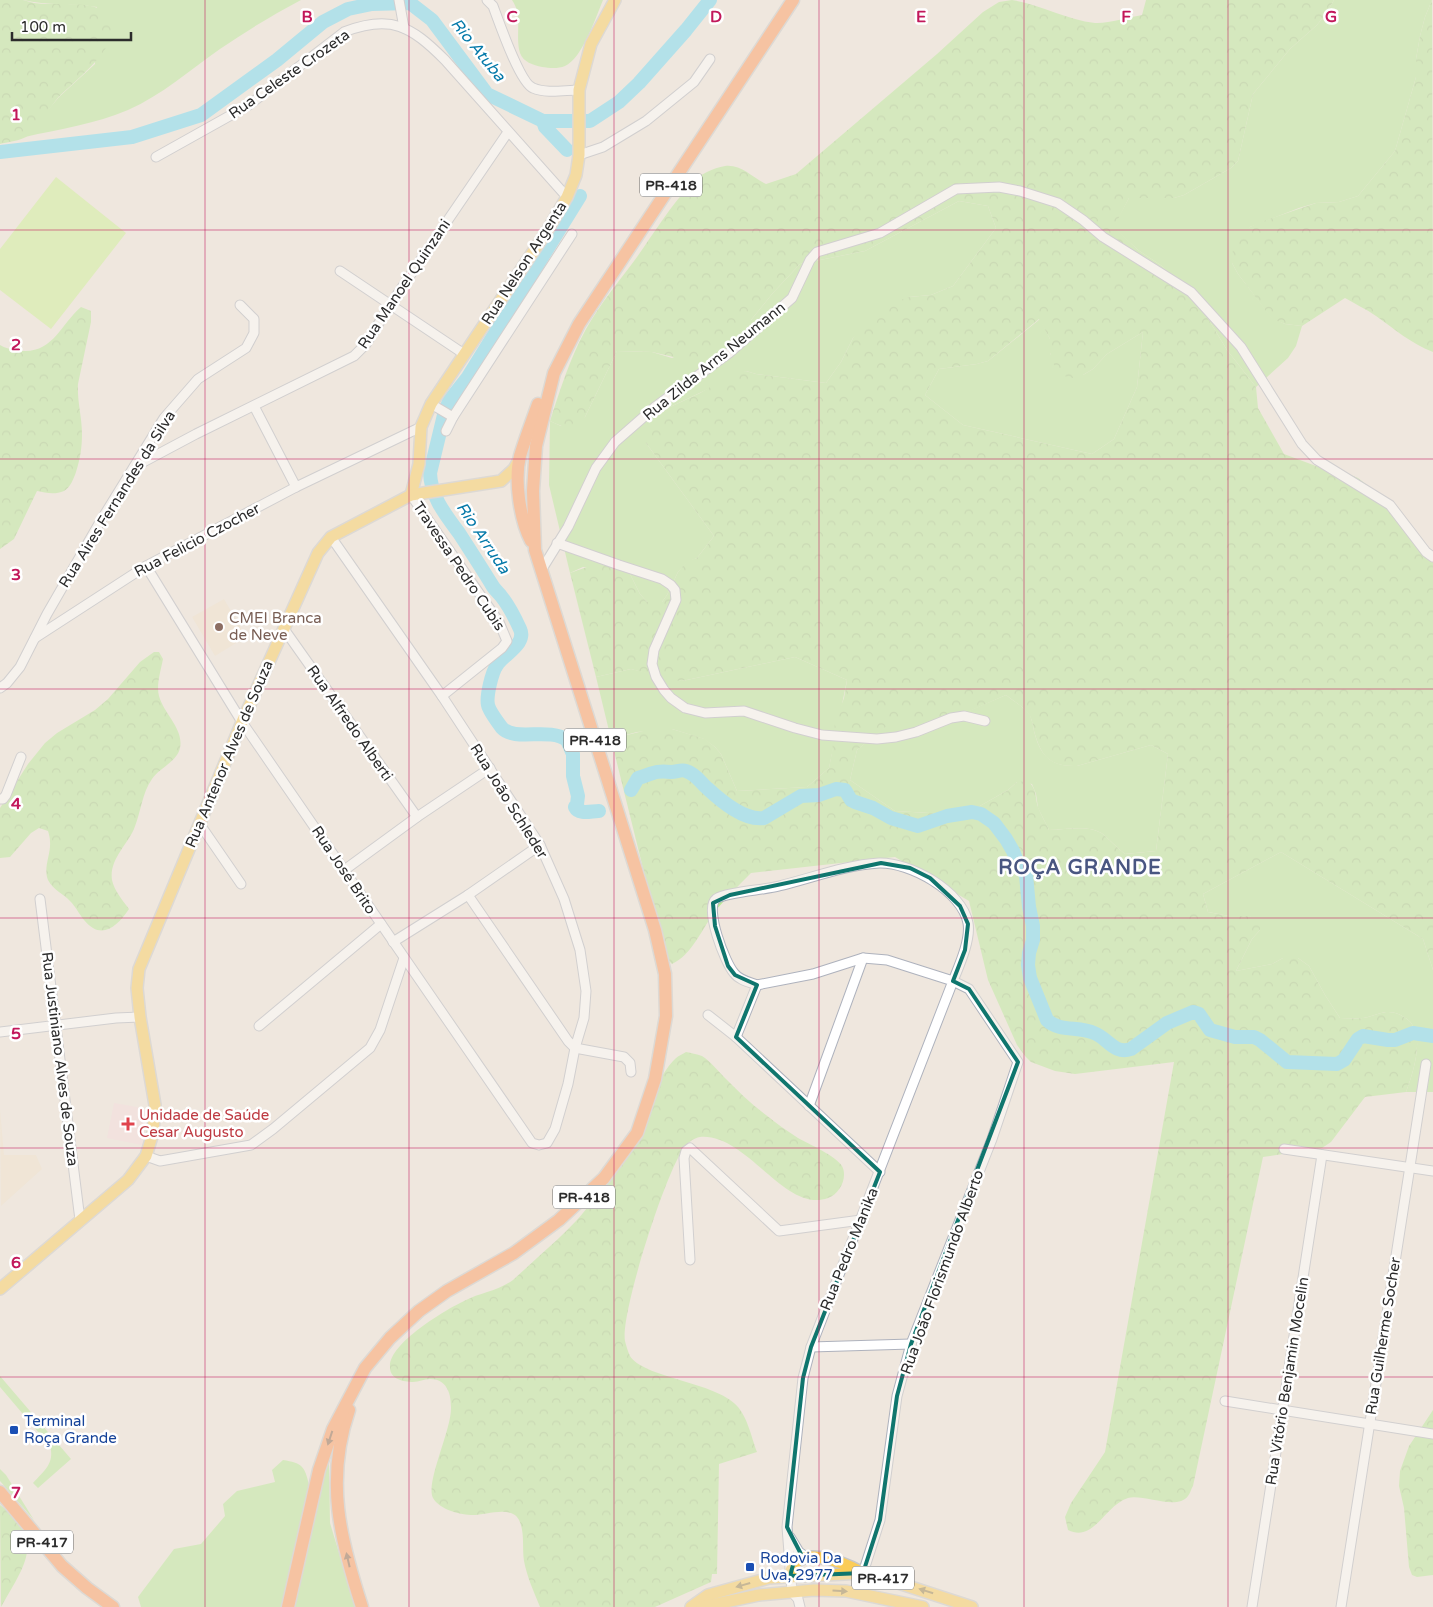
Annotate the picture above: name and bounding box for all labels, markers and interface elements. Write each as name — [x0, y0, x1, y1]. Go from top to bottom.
text: B — [301, 7, 313, 27]
text: C — [506, 7, 518, 27]
text: D — [710, 7, 722, 27]
text: E — [916, 7, 926, 27]
text: F — [1121, 7, 1131, 27]
text: G — [1325, 7, 1337, 27]
scale bar — [12, 10, 131, 42]
water label: Rio Atuba — [446, 14, 510, 87]
text: 100 m — [20, 18, 66, 36]
street label: Rua Celeste Crozeta — [225, 26, 353, 122]
text: 1 — [11, 105, 21, 125]
road number: PR-418 — [640, 174, 702, 196]
street label: Rua Nelson Argenta — [477, 198, 571, 328]
street label: Rua Manoel Quinzani — [354, 216, 454, 352]
street label: Rua Zilda Arns Neumann — [639, 298, 789, 424]
text: 2 — [11, 335, 21, 355]
street label: Rua Aires Fernandes da Silva — [55, 407, 179, 591]
street label: Travessa Pedro Cubis — [409, 498, 509, 634]
water label: Rio Arruda — [452, 498, 515, 578]
street label: Rua Felicio Czocher — [131, 499, 263, 581]
text: 3 — [11, 565, 21, 585]
place label: CMEI Branca de Neve — [229, 609, 322, 644]
marker: CMEI Branca de Neve — [213, 621, 225, 633]
street label: Rua Antenor Alves de Souza — [181, 658, 277, 850]
street label: Rua Alfredo Alberti — [303, 662, 397, 784]
road number: PR-418 — [564, 728, 626, 752]
street label: Rua João Schleder — [466, 740, 552, 862]
text: 4 — [11, 794, 21, 814]
street label: Rua José Brito — [308, 823, 380, 917]
district label: ROÇA GRANDE — [998, 856, 1162, 880]
street label: Rua Justiniano Alves de Souza — [38, 951, 82, 1167]
text: 5 — [11, 1024, 21, 1044]
place label: Unidade de Saúde Cesar Augusto — [139, 1106, 269, 1141]
marker: Unidade de Saúde Cesar Augusto — [121, 1117, 135, 1131]
street label: Rua João Florismundo Alberto — [897, 1167, 987, 1377]
street label: Rua Pedro Manika — [816, 1185, 882, 1313]
road number: PR-418 — [553, 1186, 615, 1208]
text: 6 — [11, 1253, 21, 1273]
street label: Rua Guilherme Socher — [1362, 1256, 1404, 1416]
street label: Rua Vitório Benjamin Mocelin — [1262, 1276, 1312, 1486]
place label: Terminal Roça Grande — [24, 1412, 117, 1447]
marker: Terminal Roça Grande — [8, 1424, 20, 1436]
one-way arrow — [325, 1431, 333, 1446]
text: 7 — [11, 1483, 21, 1503]
road number: PR-417 — [11, 1530, 73, 1554]
place label: Rodovia Da Uva, 2977 — [760, 1549, 842, 1584]
one-way arrow — [344, 1553, 352, 1568]
marker: Rodovia Da Uva, 2977 — [744, 1561, 756, 1573]
road number: PR-417 — [852, 1566, 914, 1590]
one-way arrow — [735, 1582, 750, 1590]
one-way arrow — [832, 1587, 848, 1595]
one-way arrow — [918, 1587, 933, 1595]

